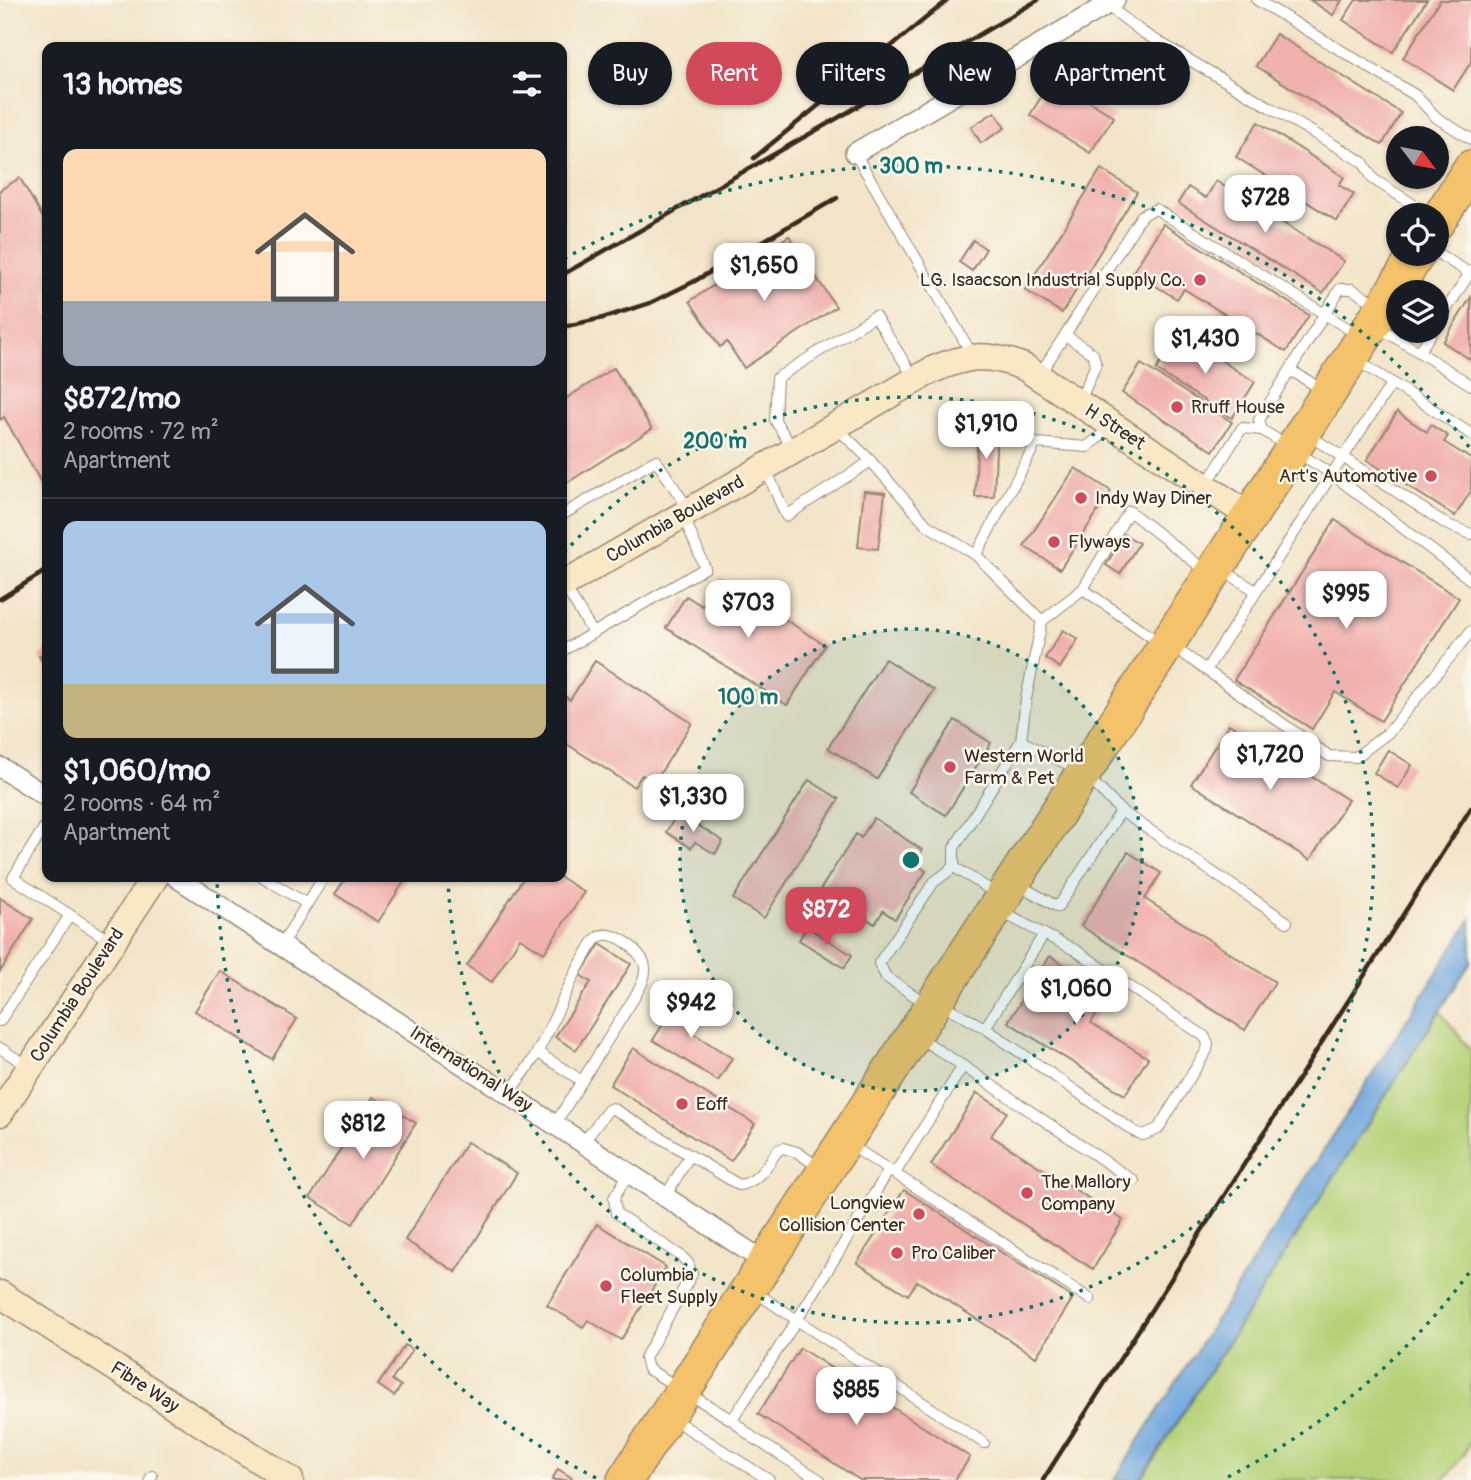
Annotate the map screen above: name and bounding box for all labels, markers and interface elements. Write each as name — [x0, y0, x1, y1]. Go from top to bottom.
chip: Buy — [588, 42, 672, 105]
chip: Rent — [686, 42, 782, 105]
chip: Filters — [796, 42, 909, 105]
chip: New — [923, 42, 1016, 105]
chip: Apartment — [1030, 42, 1190, 105]
icon: filters — [508, 65, 546, 103]
text: 13 homes — [63, 66, 182, 103]
north arrow — [1386, 126, 1449, 189]
map controls — [1386, 126, 1449, 343]
text: 300 m — [879, 153, 943, 180]
pin: $728 — [1224, 176, 1306, 235]
text: $728 — [1240, 183, 1290, 212]
icon: home — [242, 194, 368, 320]
button: locate — [1386, 203, 1449, 266]
pin: $1,650 — [707, 244, 821, 303]
text: $1,650 — [730, 251, 798, 280]
place label: LG. Isaacson Industrial Supply Co. — [920, 268, 1186, 292]
marker: LG. Isaacson Industrial Supply Co. — [1192, 272, 1208, 288]
button: layers — [1386, 280, 1449, 343]
pin: $1,430 — [1148, 316, 1262, 376]
text: $1,430 — [1170, 324, 1240, 353]
text: $872/mo — [63, 380, 181, 417]
place label: Rruff House — [1191, 395, 1285, 419]
street label: H Street — [1080, 399, 1150, 456]
marker: Rruff House — [1169, 399, 1185, 415]
pin: $1,910 — [929, 402, 1043, 461]
text: $1,910 — [954, 409, 1018, 438]
text: 2 rooms · 72 m² — [63, 417, 219, 446]
text: 200 m — [683, 428, 747, 455]
text: Apartment — [63, 446, 170, 475]
place label: Art's Automotive — [1279, 464, 1418, 488]
marker: Art's Automotive — [1423, 468, 1439, 484]
street label: Columbia Boulevard — [602, 470, 748, 568]
place label: Indy Way Diner — [1095, 486, 1212, 510]
marker: Indy Way Diner — [1073, 490, 1089, 506]
place label: Flyways — [1068, 530, 1131, 554]
marker: Flyways — [1046, 534, 1062, 550]
icon: home — [242, 566, 368, 692]
pin: $995 — [1305, 572, 1387, 631]
text: $995 — [1322, 579, 1370, 608]
pin: $703 — [707, 580, 789, 640]
text: $703 — [721, 588, 775, 617]
text: 100 m — [718, 684, 778, 711]
pin: $1,720 — [1213, 732, 1327, 792]
text: $1,720 — [1236, 740, 1304, 769]
place label: Western World Farm & Pet — [964, 744, 1084, 790]
text: $1,060/mo — [63, 752, 211, 789]
marker: Western World Farm & Pet — [942, 759, 958, 775]
pin: $1,330 — [636, 774, 750, 834]
text: $1,330 — [659, 782, 727, 811]
text: 2 rooms · 64 m² — [63, 789, 220, 818]
text: Apartment — [63, 818, 170, 847]
centre of rings — [899, 848, 923, 872]
pin: $872 — [785, 888, 867, 947]
text: $872 — [801, 895, 851, 924]
street label: Columbia Boulevard — [25, 923, 129, 1067]
pin: $1,060 — [1019, 967, 1133, 1026]
text: $1,060 — [1040, 974, 1112, 1003]
pin: $942 — [650, 981, 732, 1040]
text: $942 — [666, 988, 716, 1017]
street label: International Way — [405, 1020, 537, 1118]
place label: Eoff — [696, 1092, 729, 1116]
marker: Eoff — [674, 1096, 690, 1112]
pin: $812 — [322, 1102, 404, 1161]
text: $812 — [340, 1109, 386, 1138]
place label: The Mallory Company — [1041, 1170, 1131, 1216]
marker: The Mallory Company — [1019, 1185, 1035, 1201]
place label: Longview Collision Center — [779, 1191, 905, 1237]
marker: Longview Collision Center — [911, 1206, 927, 1222]
place label: Pro Caliber — [911, 1241, 996, 1265]
marker: Pro Caliber — [889, 1245, 905, 1261]
place label: Columbia Fleet Supply — [620, 1263, 718, 1309]
marker: Columbia Fleet Supply — [598, 1278, 614, 1294]
street label: Fibre Way — [106, 1356, 184, 1418]
pin: $885 — [815, 1368, 897, 1427]
text: $885 — [832, 1375, 880, 1404]

